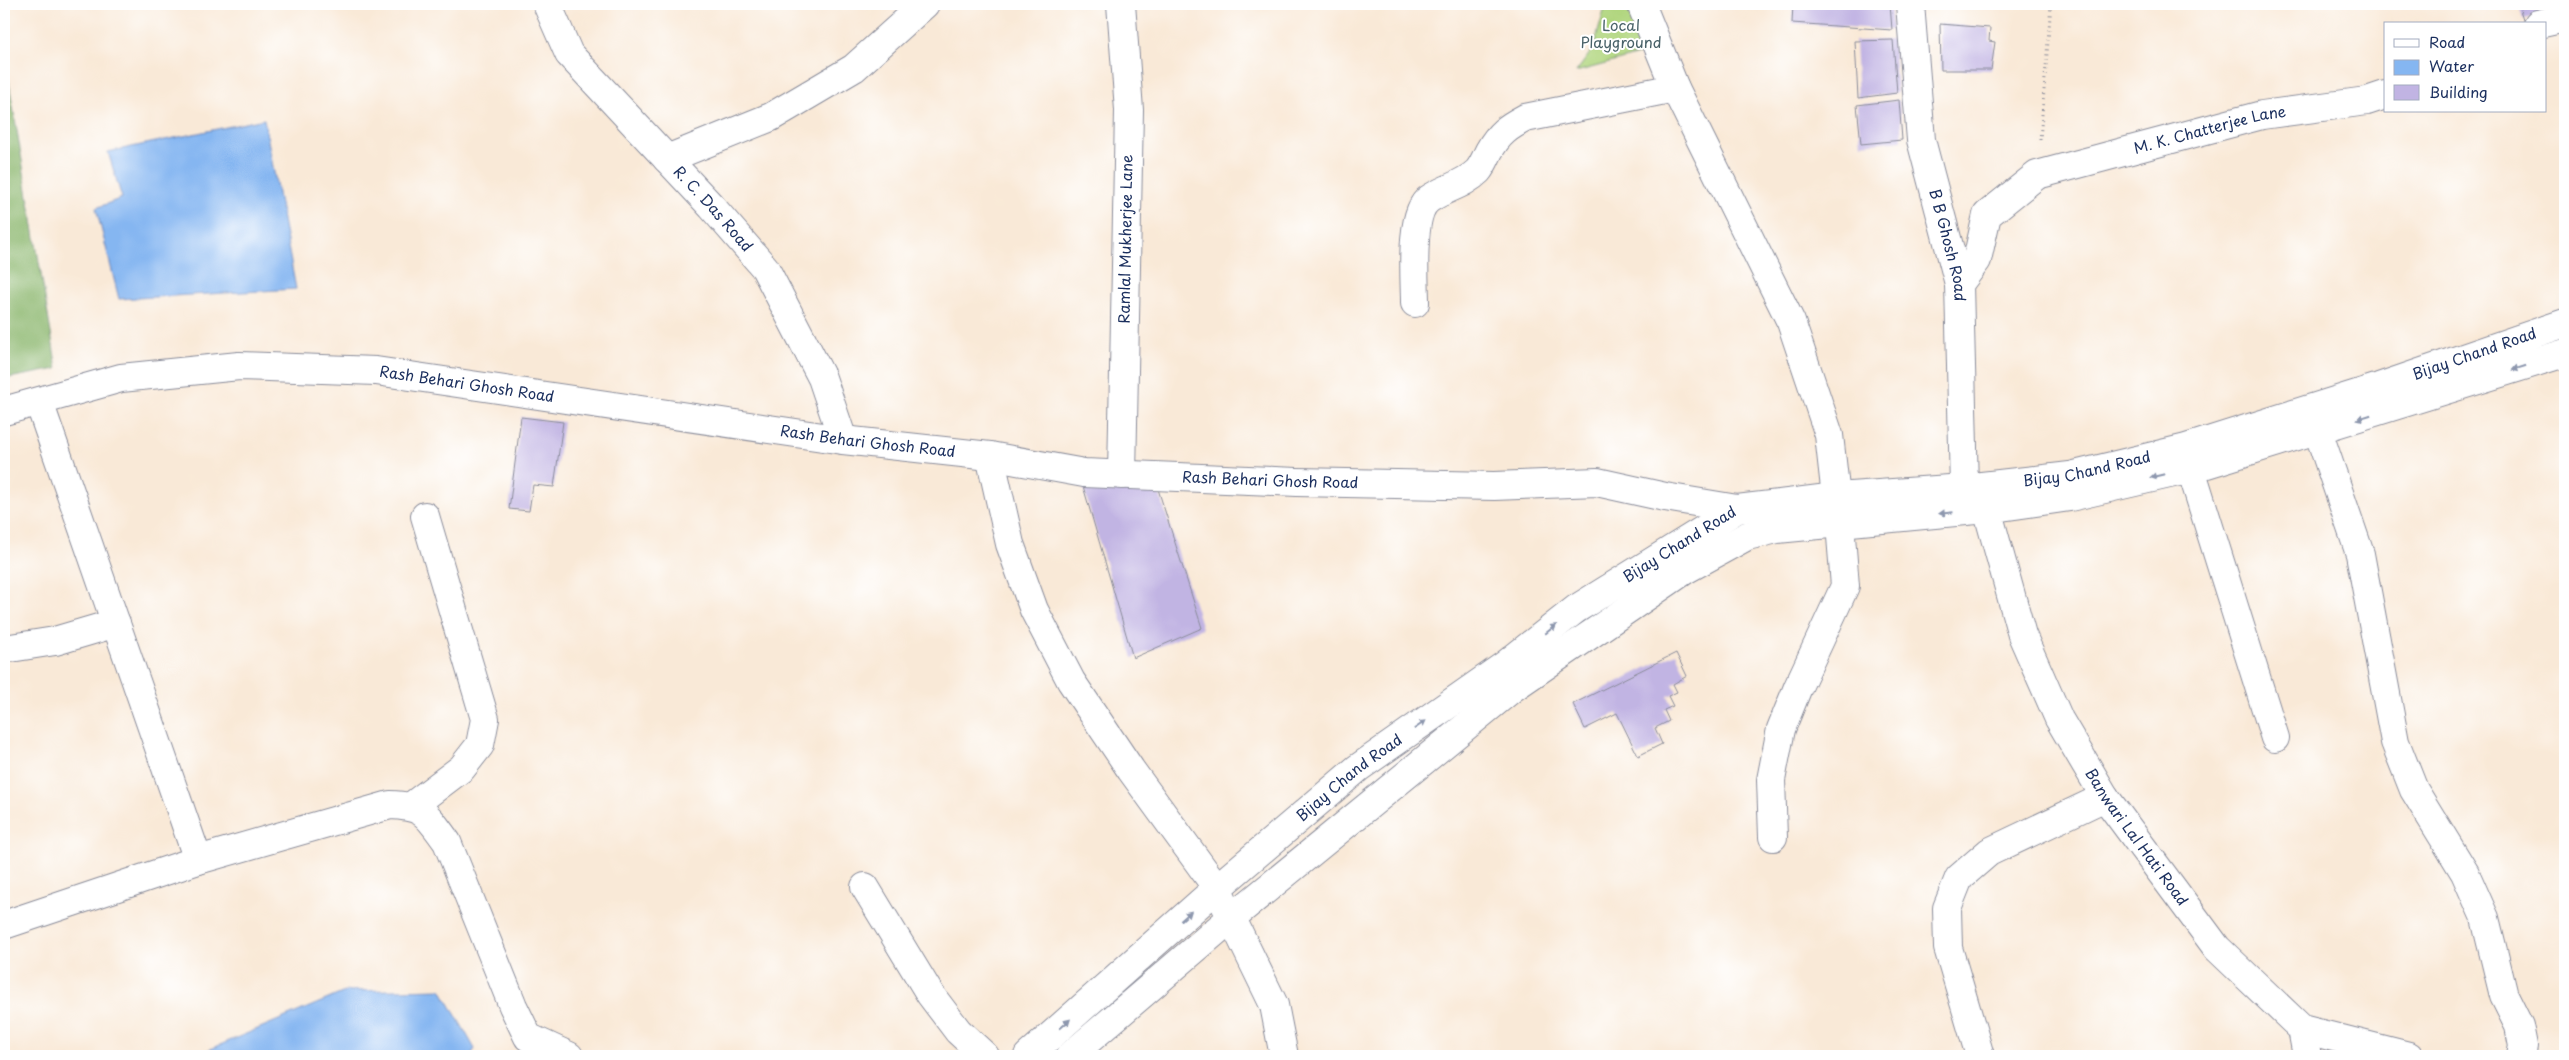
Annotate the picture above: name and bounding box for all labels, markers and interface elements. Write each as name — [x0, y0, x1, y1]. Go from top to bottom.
park label: Local Playground — [1580, 13, 1662, 53]
legend — [2384, 22, 2546, 112]
text: Road — [2429, 30, 2465, 53]
text: Water — [2429, 54, 2474, 77]
text: Building — [2429, 80, 2488, 103]
street label: M. K. Chatterjee Lane — [2131, 99, 2287, 159]
street label: Ramlal Mukherjee Lane — [1112, 154, 1137, 324]
street label: R. C. Das Road — [669, 160, 759, 256]
street label: B B Ghosh Road — [1924, 186, 1972, 302]
street label: Bijay Chand Road — [2409, 321, 2539, 385]
street label: Rash Behari Ghosh Road — [378, 359, 556, 407]
one-way arrow — [2511, 365, 2526, 373]
one-way arrow — [2356, 413, 2371, 421]
street label: Rash Behari Ghosh Road — [779, 418, 957, 462]
street label: Bijay Chand Road — [2022, 444, 2153, 491]
street label: Rash Behari Ghosh Road — [1182, 464, 1359, 493]
one-way arrow — [2150, 472, 2165, 480]
street label: Bijay Chand Road — [1618, 499, 1740, 587]
one-way arrow — [1938, 509, 1954, 517]
one-way arrow — [1544, 623, 1557, 634]
one-way arrow — [1413, 720, 1427, 730]
street label: Bijay Chand Road — [1290, 728, 1406, 826]
street label: Banwari Lal Hati Road — [2080, 763, 2195, 910]
one-way arrow — [1180, 911, 1192, 922]
one-way arrow — [1058, 1018, 1070, 1030]

